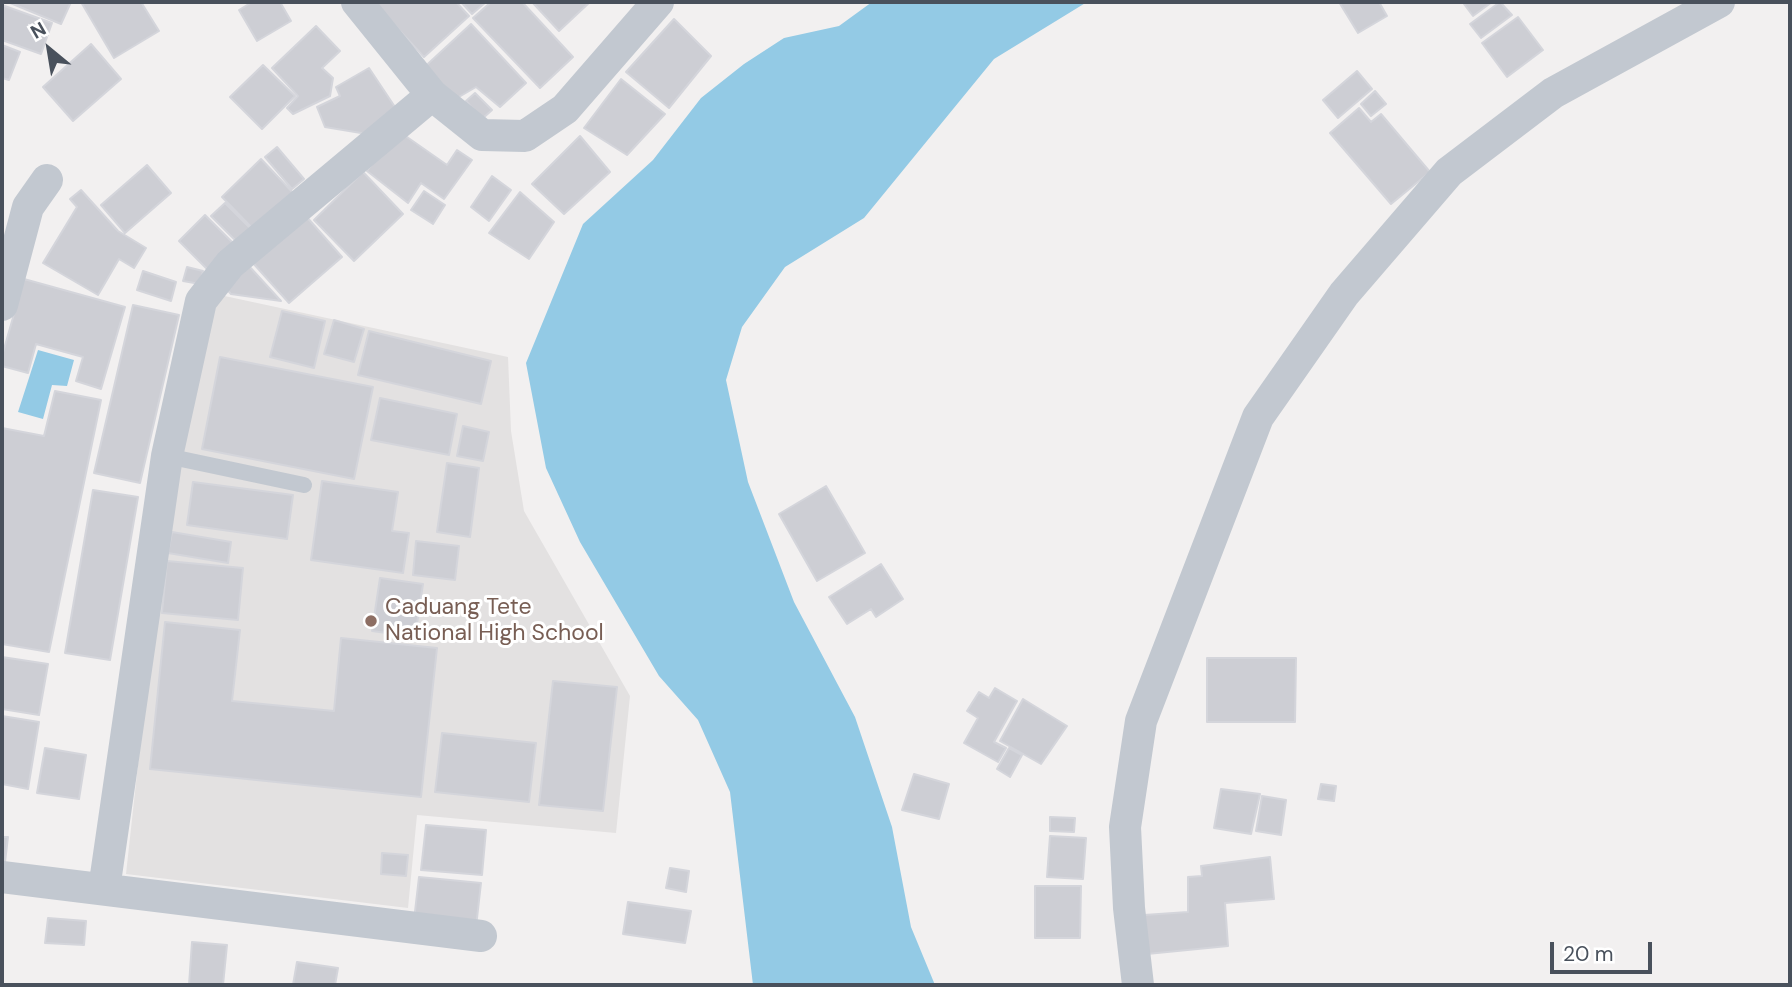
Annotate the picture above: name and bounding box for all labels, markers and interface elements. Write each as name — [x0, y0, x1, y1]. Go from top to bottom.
north arrow — [14, 14, 84, 84]
text: N — [26, 16, 50, 45]
place label: Caduang Tete National High School — [385, 594, 604, 648]
marker: Caduang Tete National High School — [363, 613, 379, 629]
scale bar — [1554, 928, 1656, 972]
text: 20 m — [1563, 940, 1614, 968]

